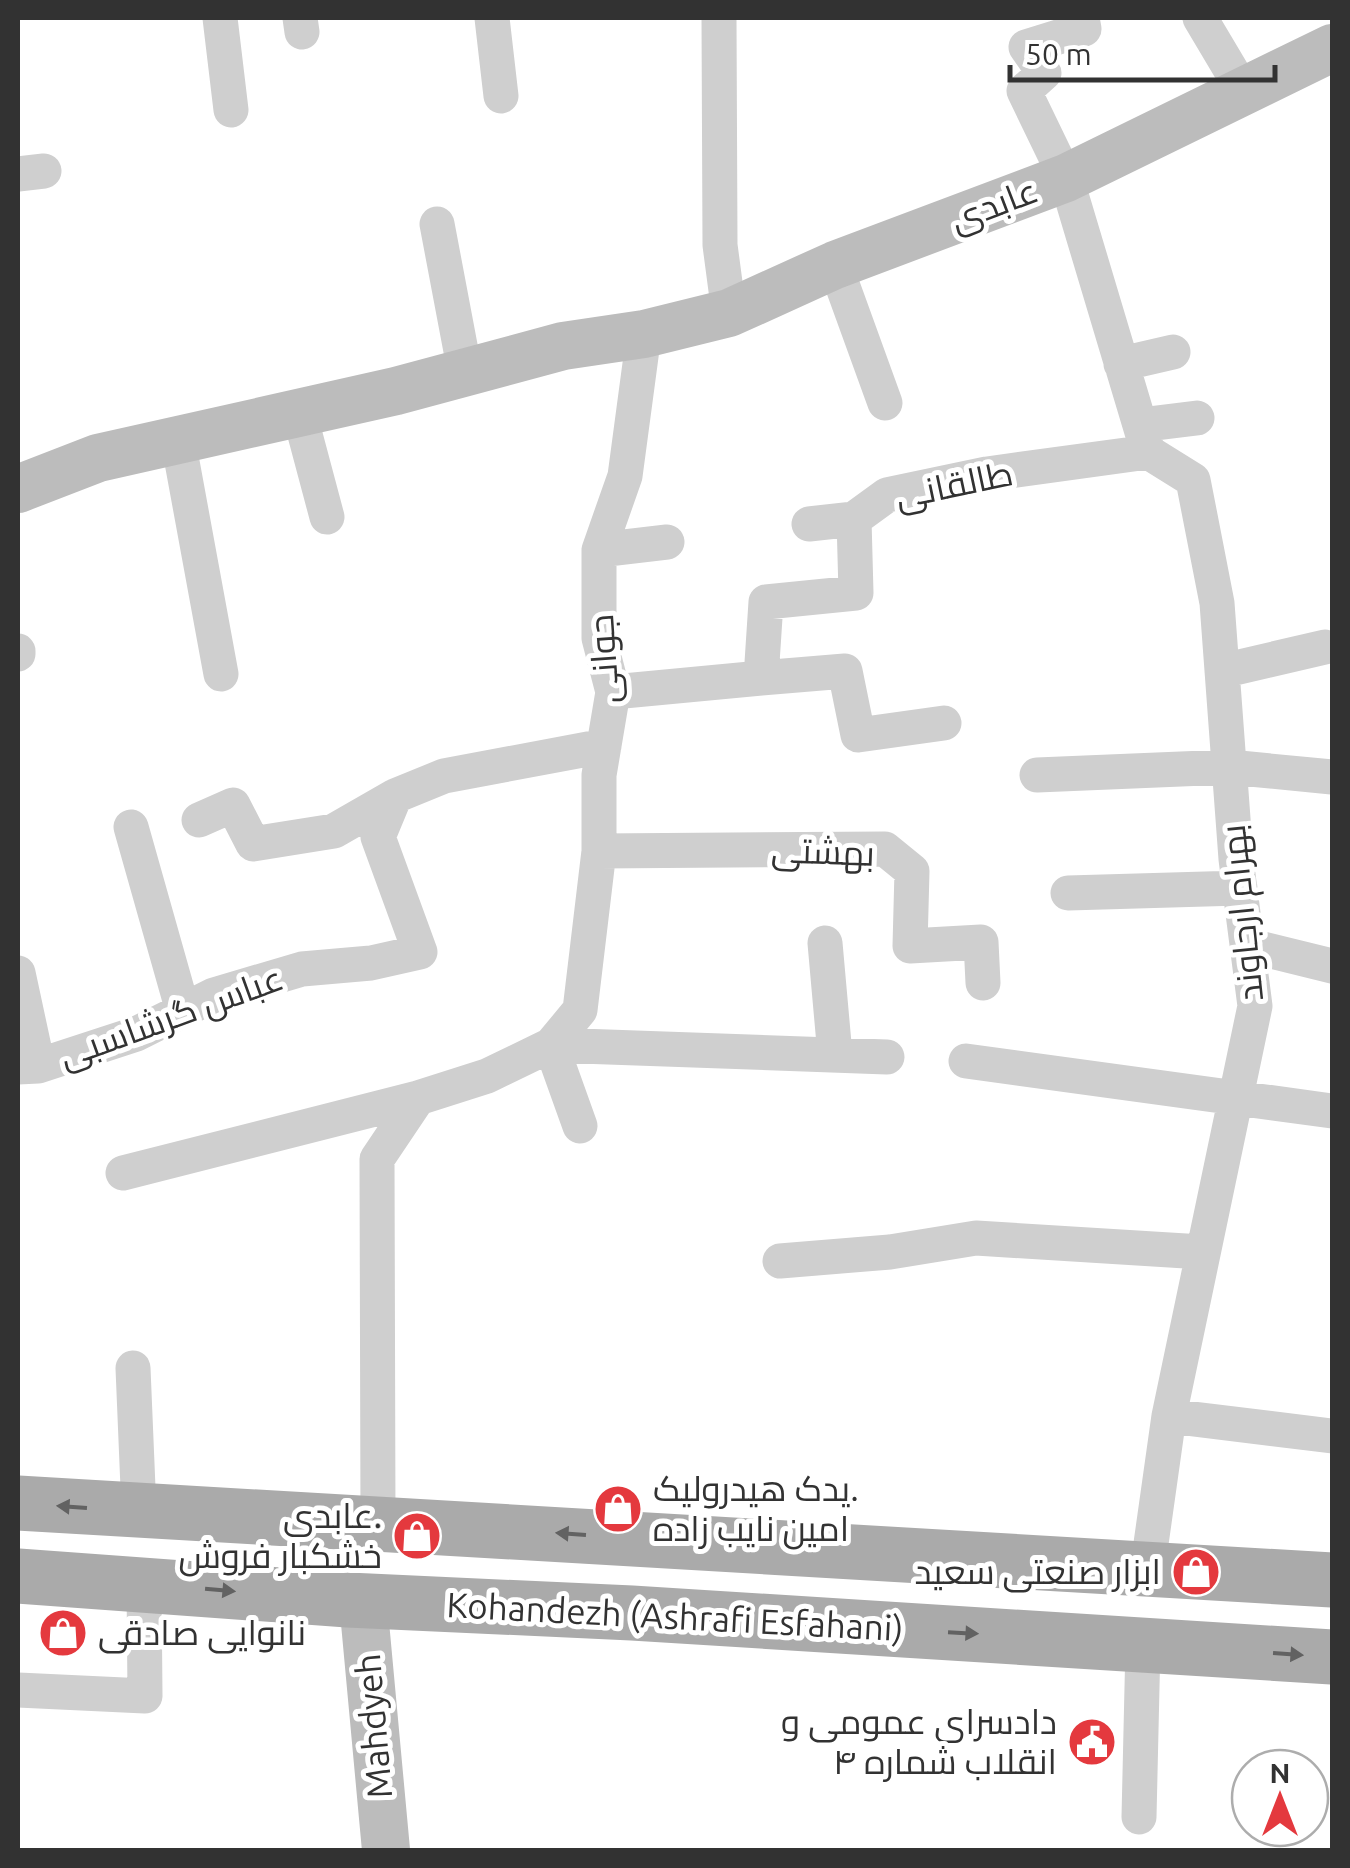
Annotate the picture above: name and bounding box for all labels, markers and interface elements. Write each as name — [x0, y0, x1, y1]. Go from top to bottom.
scale bar — [1010, 20, 1275, 82]
text: 50 m — [1025, 37, 1092, 71]
street label: عابدی — [944, 169, 1044, 241]
street label: طالقانی — [891, 452, 1017, 518]
street label: جوانی — [580, 613, 628, 705]
street label: بهرام ارجاوند — [1212, 822, 1275, 1004]
street label: بهشتی — [770, 829, 876, 875]
street label: عباس گرشاسبی — [53, 957, 289, 1077]
place label: یدک هیدرولیک. امین نایب زاده — [653, 1468, 859, 1550]
shop icon: یدک هیدرولیک. امین نایب زاده — [592, 1483, 644, 1535]
place label: عابدی. خشکبار فروش — [178, 1495, 382, 1577]
one-way arrow — [56, 1498, 88, 1514]
shop icon: عابدی. خشکبار فروش — [391, 1510, 443, 1562]
one-way arrow — [555, 1526, 587, 1542]
shop icon: ابزار صنعتی سعید — [1170, 1546, 1222, 1598]
place label: ابزار صنعتی سعید — [914, 1551, 1161, 1593]
one-way arrow — [204, 1582, 236, 1598]
street label: Kohandezh (Ashrafi Esfahani) — [446, 1584, 904, 1648]
shop icon: نانوایی صادقی — [37, 1607, 89, 1659]
place label: نانوایی صادقی — [98, 1612, 306, 1654]
one-way arrow — [948, 1625, 980, 1641]
one-way arrow — [1272, 1647, 1304, 1663]
street label: Mahdyeh — [347, 1652, 399, 1800]
place label: دادسرای عمومی و انقلاب شماره ۴ — [781, 1701, 1057, 1782]
public building icon: دادسرای عمومی و انقلاب شماره ۴ — [1066, 1716, 1118, 1768]
north arrow — [1230, 1748, 1330, 1848]
text: N — [1270, 1757, 1290, 1788]

